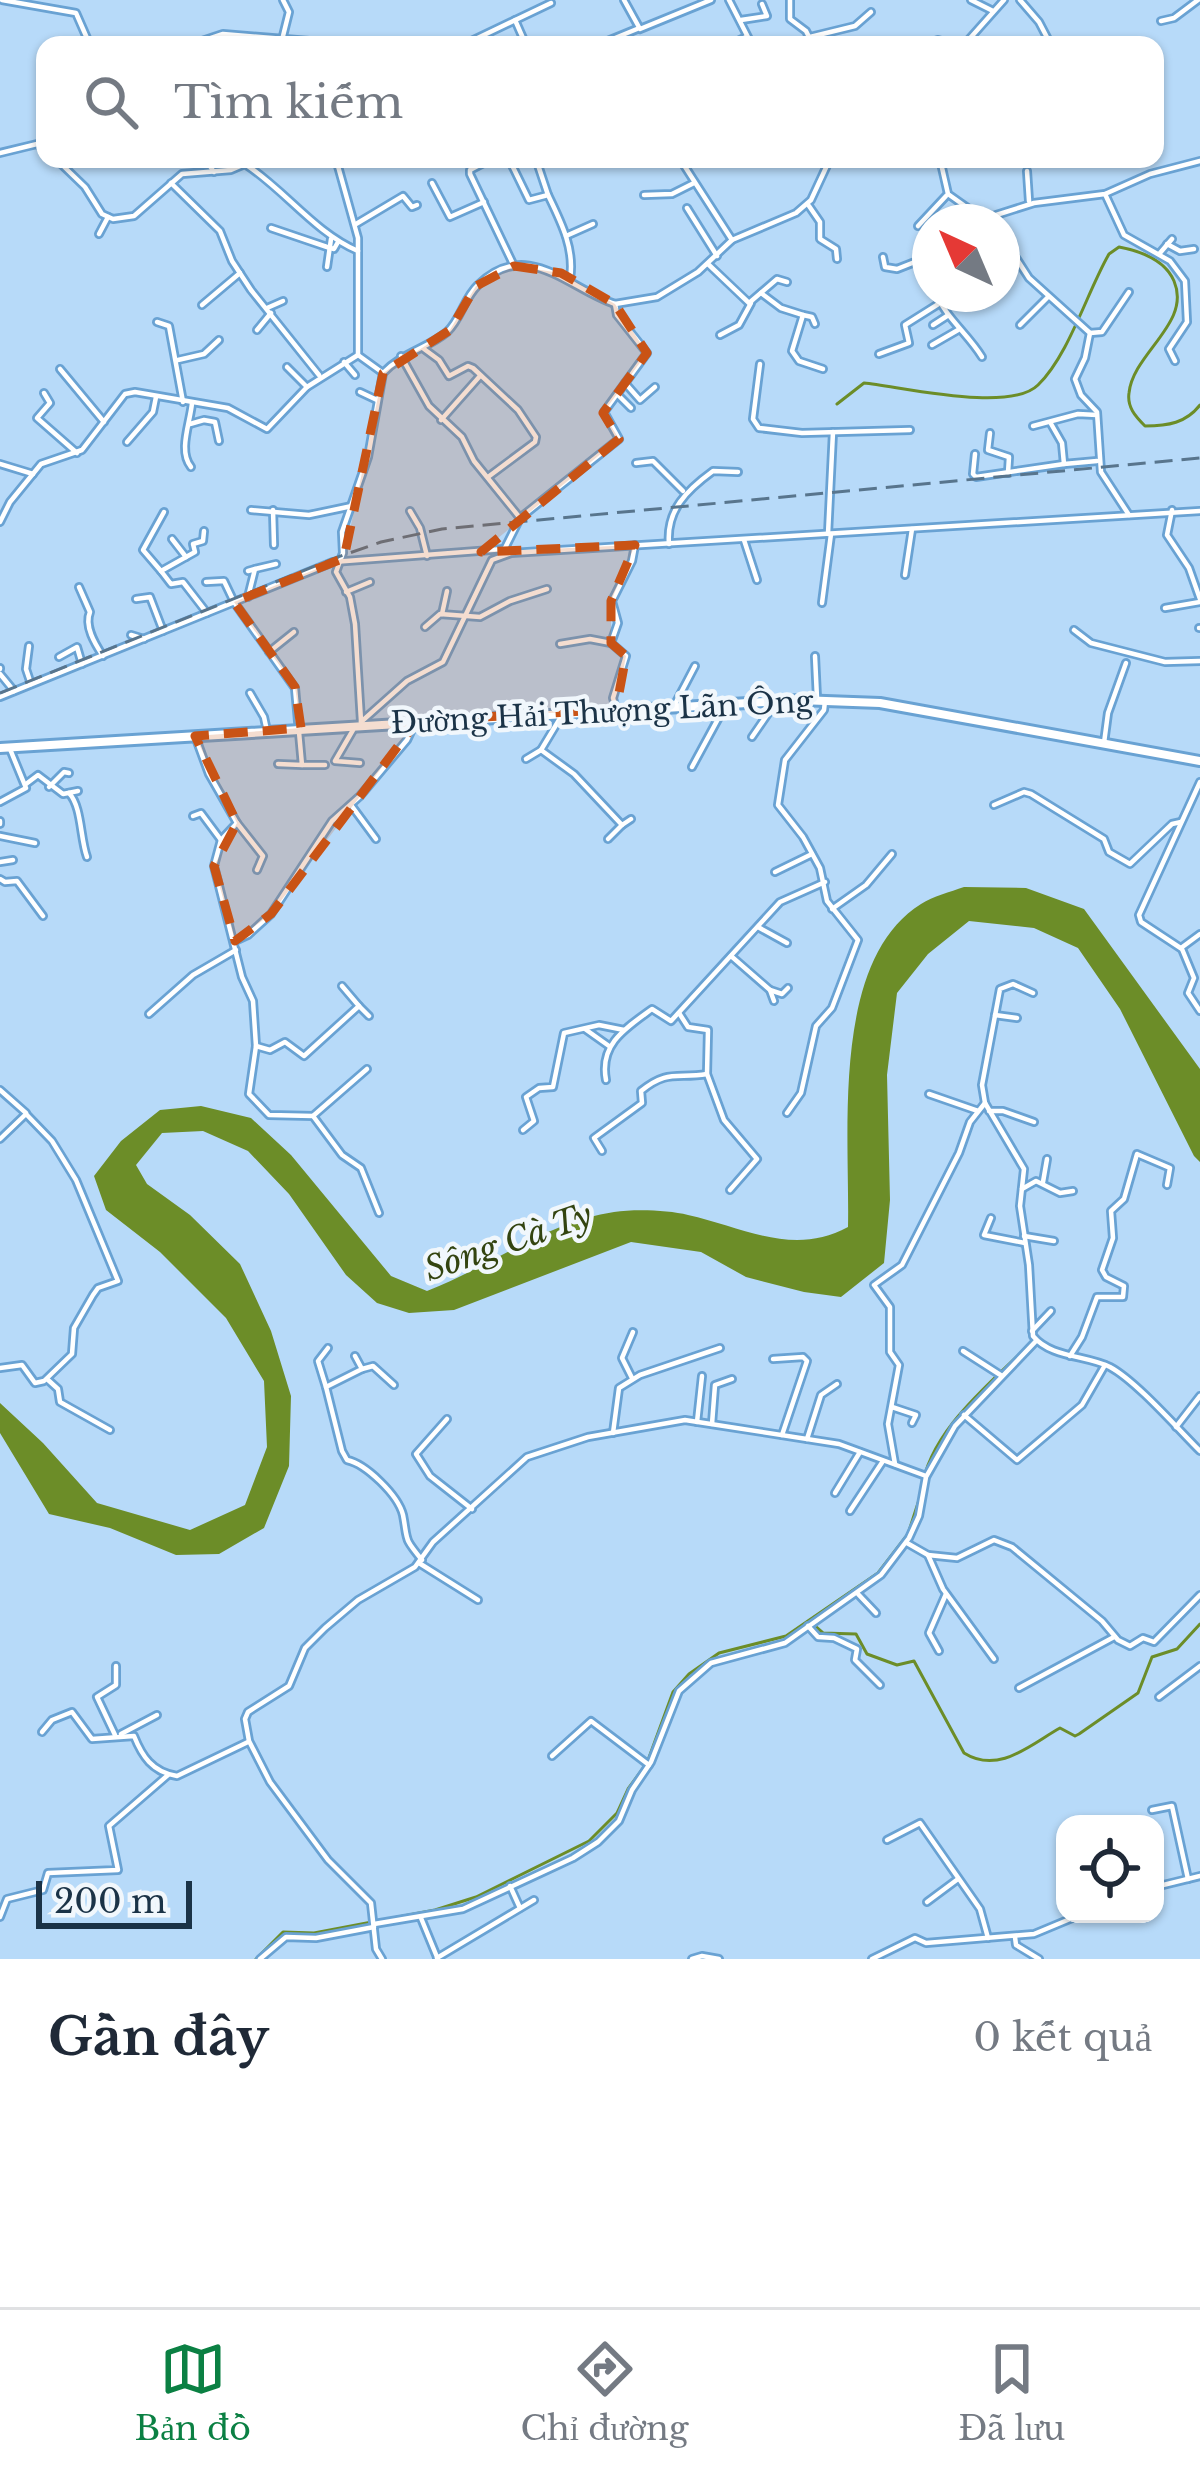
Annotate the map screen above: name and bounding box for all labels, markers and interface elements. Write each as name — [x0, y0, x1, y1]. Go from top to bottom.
search box — [36, 36, 1164, 168]
icon: search — [78, 69, 144, 135]
text: Tìm kiếm — [174, 74, 403, 130]
north arrow — [912, 204, 1020, 312]
street label: Đường Hải Thượng Lãn Ông — [390, 682, 815, 742]
water label: Sông Cà Ty — [419, 1194, 597, 1290]
map controls — [1056, 1815, 1164, 1923]
button: locate — [1056, 1815, 1164, 1923]
scale bar — [36, 1875, 192, 1928]
text: 200 m — [54, 1881, 166, 1922]
text: Gần đây — [48, 2006, 269, 2069]
text: 0 kết quả — [973, 2013, 1152, 2062]
tab: Bản đồ — [135, 2336, 251, 2449]
tab: Chỉ đường — [521, 2336, 688, 2449]
tab: Đã lưu — [958, 2336, 1065, 2449]

